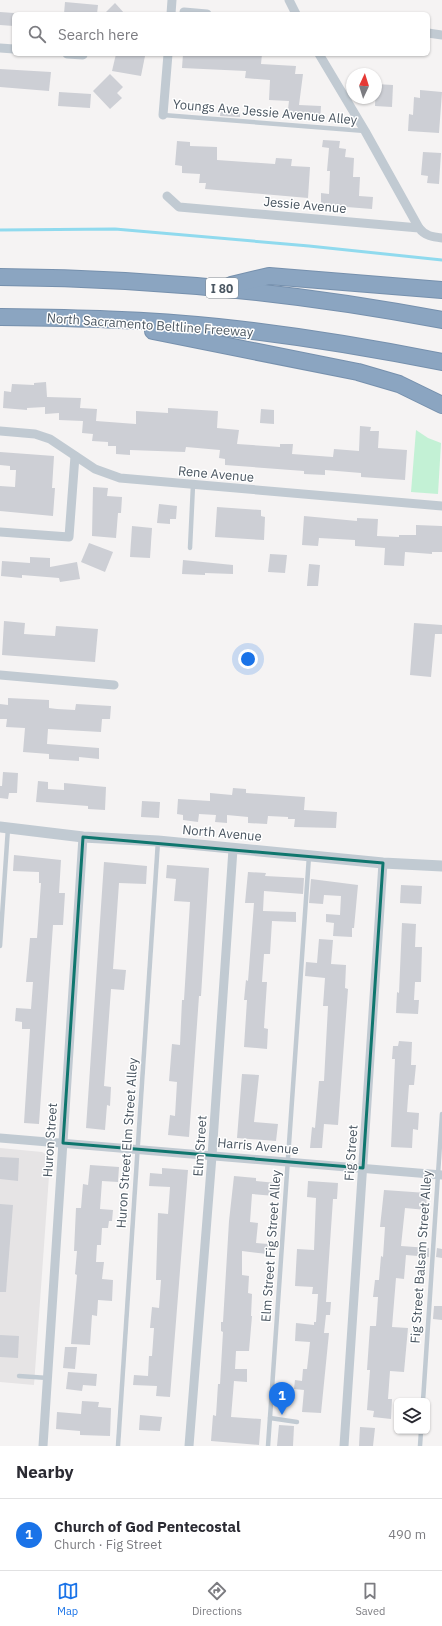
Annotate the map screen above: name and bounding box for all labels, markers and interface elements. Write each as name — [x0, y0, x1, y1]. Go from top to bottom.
search box — [12, 12, 430, 56]
icon: search — [26, 23, 48, 45]
text: Search here — [58, 25, 138, 44]
north arrow — [346, 68, 382, 104]
street label: Youngs Ave Jessie Avenue Alley — [172, 95, 358, 129]
street label: Jessie Avenue — [263, 193, 347, 217]
road number: I 80 — [206, 278, 238, 298]
street label: North Sacramento Beltline Freeway — [46, 309, 254, 341]
street label: Rene Avenue — [177, 462, 255, 486]
your location — [238, 649, 258, 669]
street label: North Avenue — [182, 821, 262, 845]
street label: Huron Street Elm Street Alley — [113, 1057, 141, 1229]
street label: Huron Street — [39, 1102, 61, 1178]
street label: Elm Street — [189, 1115, 211, 1177]
street label: Fig Street — [341, 1124, 361, 1182]
street label: Harris Avenue — [217, 1134, 299, 1158]
street label: Elm Street Fig Street Alley — [257, 1169, 285, 1323]
street label: Fig Street Balsam Street Alley — [406, 1169, 436, 1344]
pin: 1 — [269, 1382, 295, 1415]
map controls — [394, 1398, 430, 1434]
button: layers — [394, 1398, 430, 1434]
text: Nearby — [16, 1461, 74, 1483]
text: Church of God Pentecostal — [54, 1517, 241, 1536]
text: 1 — [25, 1526, 33, 1543]
text: 490 m — [388, 1526, 426, 1543]
text: Church · Fig Street — [54, 1536, 162, 1553]
tab: Map — [57, 1580, 79, 1618]
tab: Directions — [192, 1580, 242, 1618]
tab: Saved — [355, 1580, 385, 1618]

